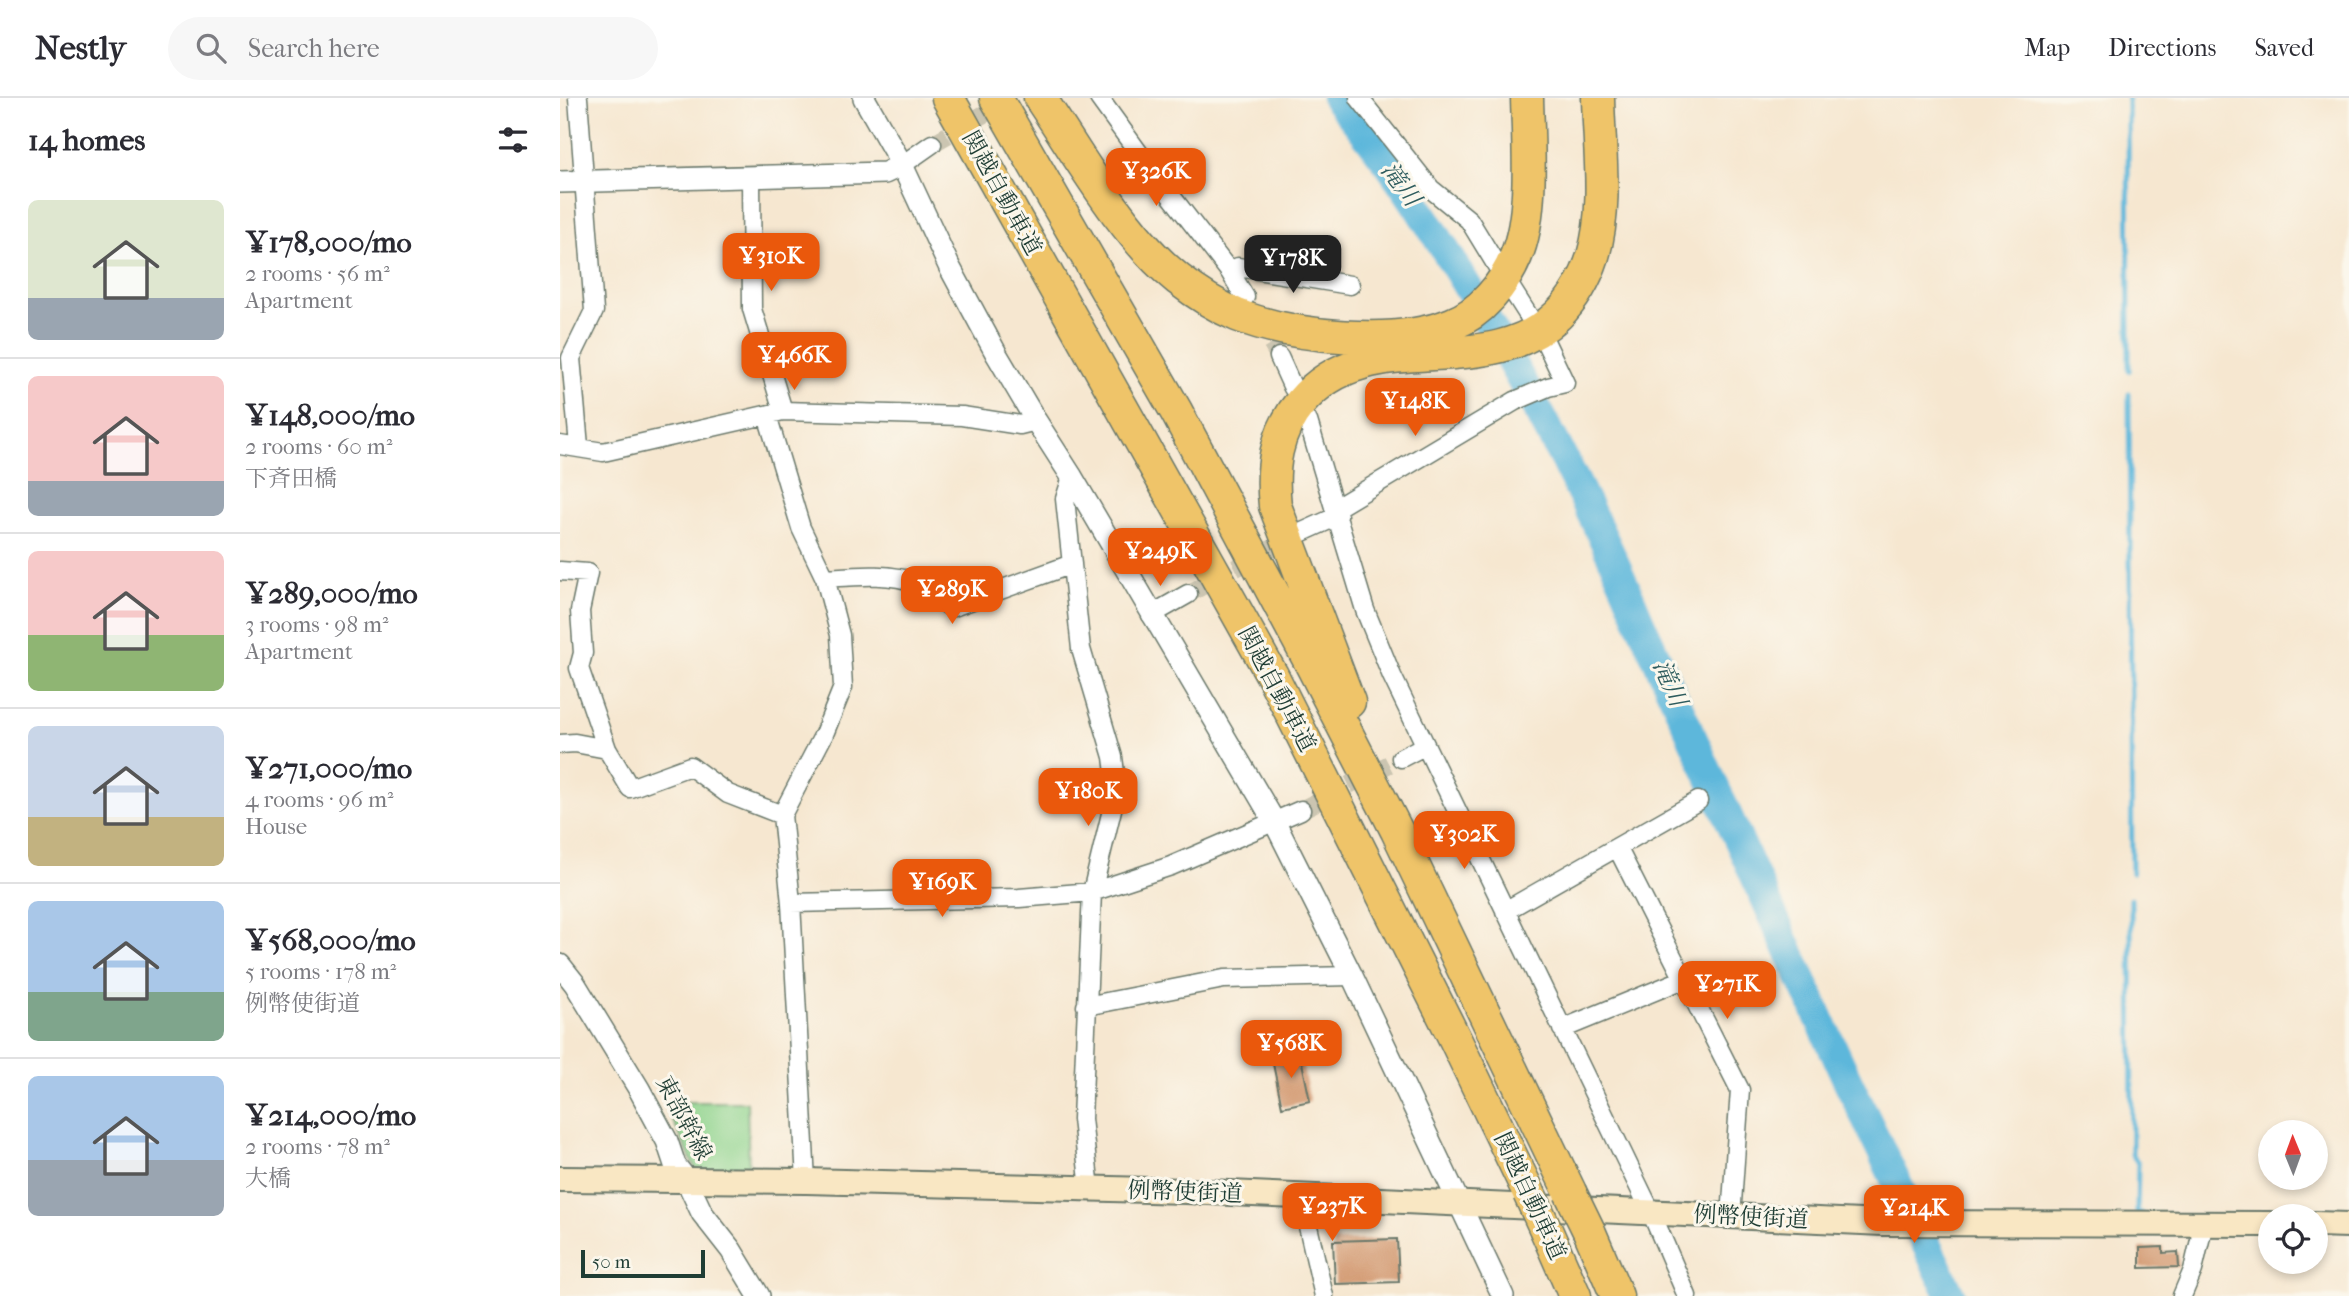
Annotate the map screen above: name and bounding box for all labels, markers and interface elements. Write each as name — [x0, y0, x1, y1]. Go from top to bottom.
search box — [168, 17, 658, 80]
text: Nestly — [35, 29, 126, 68]
icon: search — [192, 29, 230, 67]
text: Search here — [248, 33, 380, 64]
text: Map — [2024, 34, 2070, 62]
text: Directions — [2108, 34, 2216, 62]
text: Saved — [2254, 34, 2314, 62]
icon: filters — [494, 121, 532, 159]
text: 14 homes — [28, 123, 145, 158]
street label: 関越自動車道 — [957, 126, 1047, 260]
pin: ¥326K — [1107, 148, 1205, 208]
water label: 滝川 — [1375, 156, 1428, 214]
text: ¥326K — [1122, 157, 1190, 184]
text: ¥178,000/mo — [245, 225, 412, 260]
icon: home — [84, 228, 168, 312]
pin: ¥310K — [722, 234, 820, 293]
pin: ¥178K — [1244, 236, 1342, 295]
text: ¥310K — [739, 242, 803, 269]
text: ¥178K — [1260, 244, 1326, 271]
text: 2 rooms · 56 m² — [245, 260, 390, 287]
text: Apartment — [245, 287, 353, 314]
pin: ¥466K — [745, 332, 843, 392]
text: ¥466K — [757, 341, 831, 368]
pin: ¥148K — [1366, 378, 1464, 438]
text: ¥148K — [1381, 387, 1449, 414]
text: ¥148,000/mo — [245, 398, 415, 433]
icon: home — [84, 404, 168, 488]
text: 2 rooms · 60 m² — [245, 433, 392, 460]
text: 下斉田橋 — [245, 465, 337, 492]
pin: ¥249K — [1111, 528, 1209, 588]
text: ¥249K — [1124, 537, 1196, 564]
pin: ¥289K — [903, 566, 1001, 626]
text: ¥289K — [917, 575, 987, 602]
text: ¥289,000/mo — [245, 576, 418, 611]
icon: home — [84, 579, 168, 663]
text: 3 rooms · 98 m² — [245, 611, 389, 638]
street label: 関越自動車道 — [1233, 622, 1321, 756]
text: Apartment — [245, 638, 353, 665]
water label: 滝川 — [1647, 655, 1694, 713]
text: ¥271,000/mo — [245, 751, 412, 786]
icon: home — [84, 754, 168, 838]
pin: ¥180K — [1039, 768, 1137, 828]
text: ¥180K — [1054, 777, 1122, 804]
text: 4 rooms · 96 m² — [245, 786, 394, 813]
pin: ¥302K — [1415, 812, 1513, 871]
text: House — [245, 813, 307, 840]
text: ¥302K — [1430, 820, 1498, 847]
pin: ¥169K — [893, 860, 991, 919]
text: ¥169K — [908, 868, 976, 895]
text: ¥568,000/mo — [245, 923, 416, 958]
icon: home — [84, 929, 168, 1013]
text: 5 rooms · 178 m² — [245, 958, 396, 985]
pin: ¥271K — [1678, 962, 1776, 1021]
text: ¥271K — [1694, 970, 1760, 997]
text: 例幣使街道 — [245, 990, 360, 1017]
pin: ¥568K — [1242, 1020, 1340, 1080]
text: ¥568K — [1257, 1029, 1325, 1056]
street label: 東部幹線 — [650, 1071, 718, 1165]
text: ¥214,000/mo — [245, 1098, 416, 1133]
icon: home — [84, 1104, 168, 1188]
north arrow — [2258, 1120, 2328, 1190]
map controls — [2258, 1120, 2328, 1274]
street label: 関越自動車道 — [1489, 1128, 1571, 1264]
text: 2 rooms · 78 m² — [245, 1133, 390, 1160]
text: 大橋 — [245, 1165, 291, 1192]
street label: 例幣使街道 — [1127, 1177, 1243, 1207]
pin: ¥237K — [1283, 1184, 1381, 1243]
pin: ¥214K — [1865, 1186, 1963, 1245]
text: ¥237K — [1299, 1192, 1365, 1219]
text: ¥214K — [1880, 1194, 1948, 1221]
street label: 例幣使街道 — [1693, 1201, 1809, 1233]
button: locate — [2258, 1204, 2328, 1274]
scale bar — [581, 1247, 705, 1279]
text: 50 m — [592, 1251, 631, 1273]

